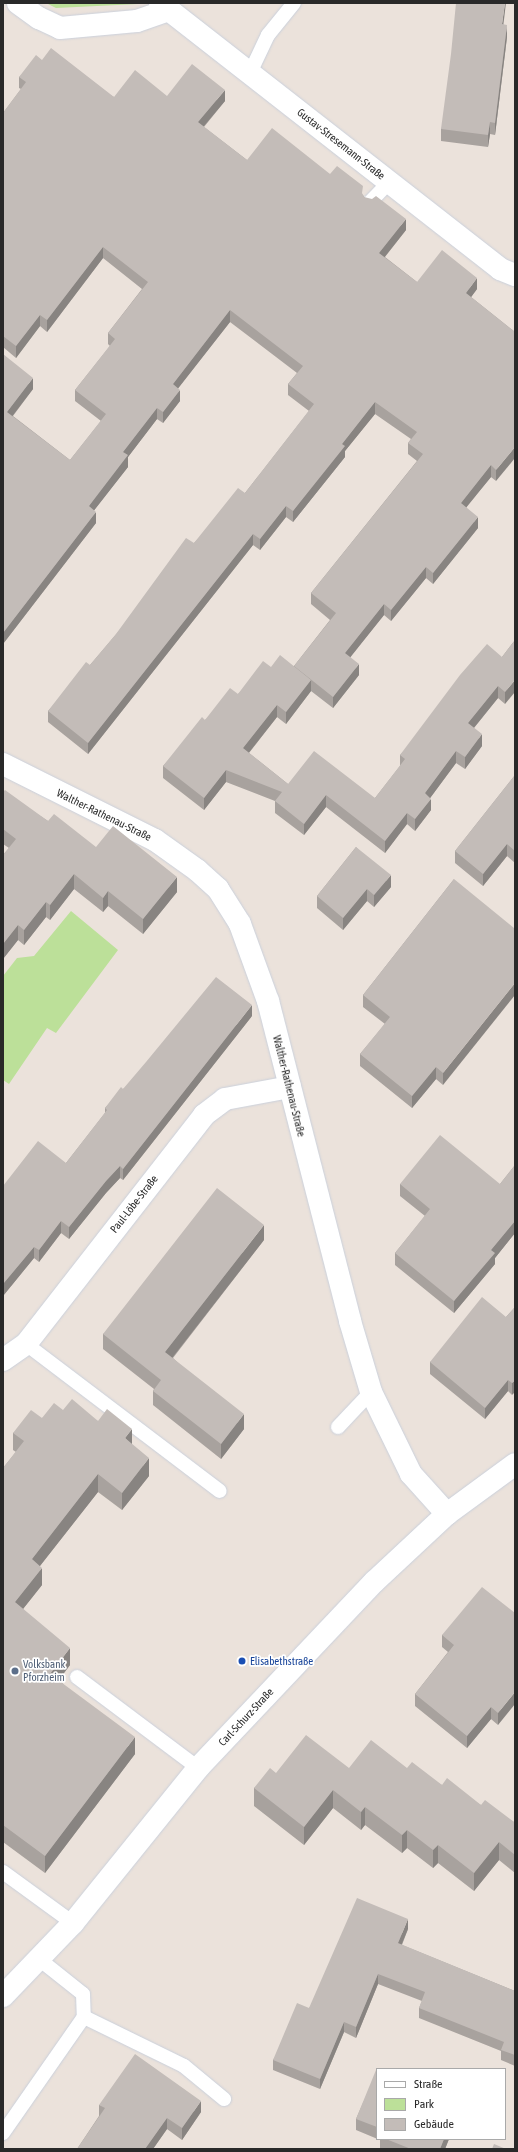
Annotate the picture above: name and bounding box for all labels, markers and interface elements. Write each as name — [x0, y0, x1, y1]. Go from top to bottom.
street label: Gustav-Stresemann-Straße — [294, 106, 388, 182]
street label: Walther-Rathenau-Straße — [54, 786, 154, 844]
street label: Walther-Rathenau-Straße — [270, 1034, 308, 1138]
street label: Paul-Löbe-Straße — [107, 1172, 161, 1236]
place label: Elisabethstraße — [250, 1654, 313, 1668]
marker: Elisabethstraße — [237, 1656, 247, 1666]
place label: Volksbank Pforzheim — [23, 1658, 65, 1684]
marker: Volksbank Pforzheim — [10, 1666, 20, 1676]
street label: Carl-Schurz-Straße — [216, 1685, 276, 1749]
legend — [376, 2068, 506, 2140]
text: Straße — [414, 2077, 442, 2091]
text: Park — [414, 2097, 434, 2111]
text: Gebäude — [414, 2117, 454, 2131]

